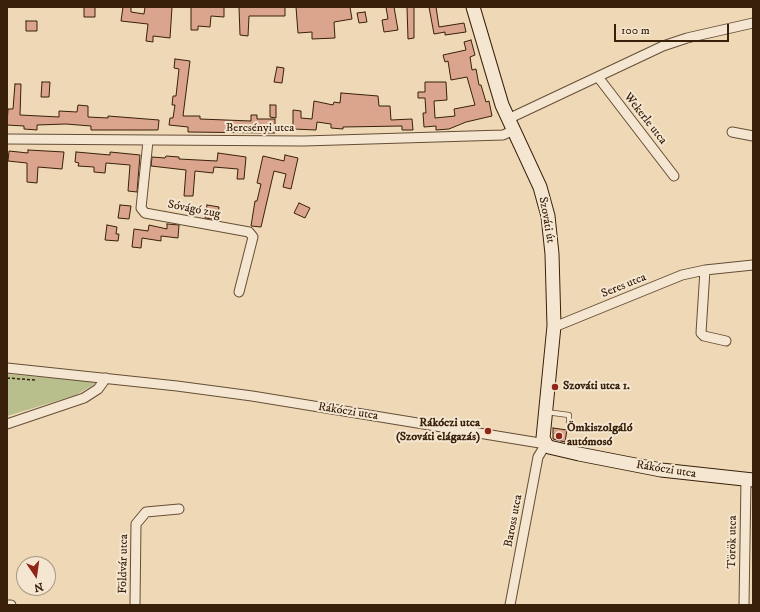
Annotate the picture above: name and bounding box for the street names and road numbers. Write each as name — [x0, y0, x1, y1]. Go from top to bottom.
street label: Wekerle utca — [620, 90, 670, 148]
street label: Bercsényi utca — [226, 122, 294, 136]
street label: Szováti út — [535, 196, 557, 244]
street label: Sóvágó zug — [166, 198, 222, 222]
street label: Seres utca — [599, 270, 649, 302]
street label: Rákóczi utca — [317, 400, 379, 424]
street label: Rákóczi utca — [635, 458, 697, 482]
street label: Baross utca — [502, 493, 526, 549]
street label: Török utca — [725, 515, 741, 569]
street label: Földvár utca — [116, 534, 132, 594]

